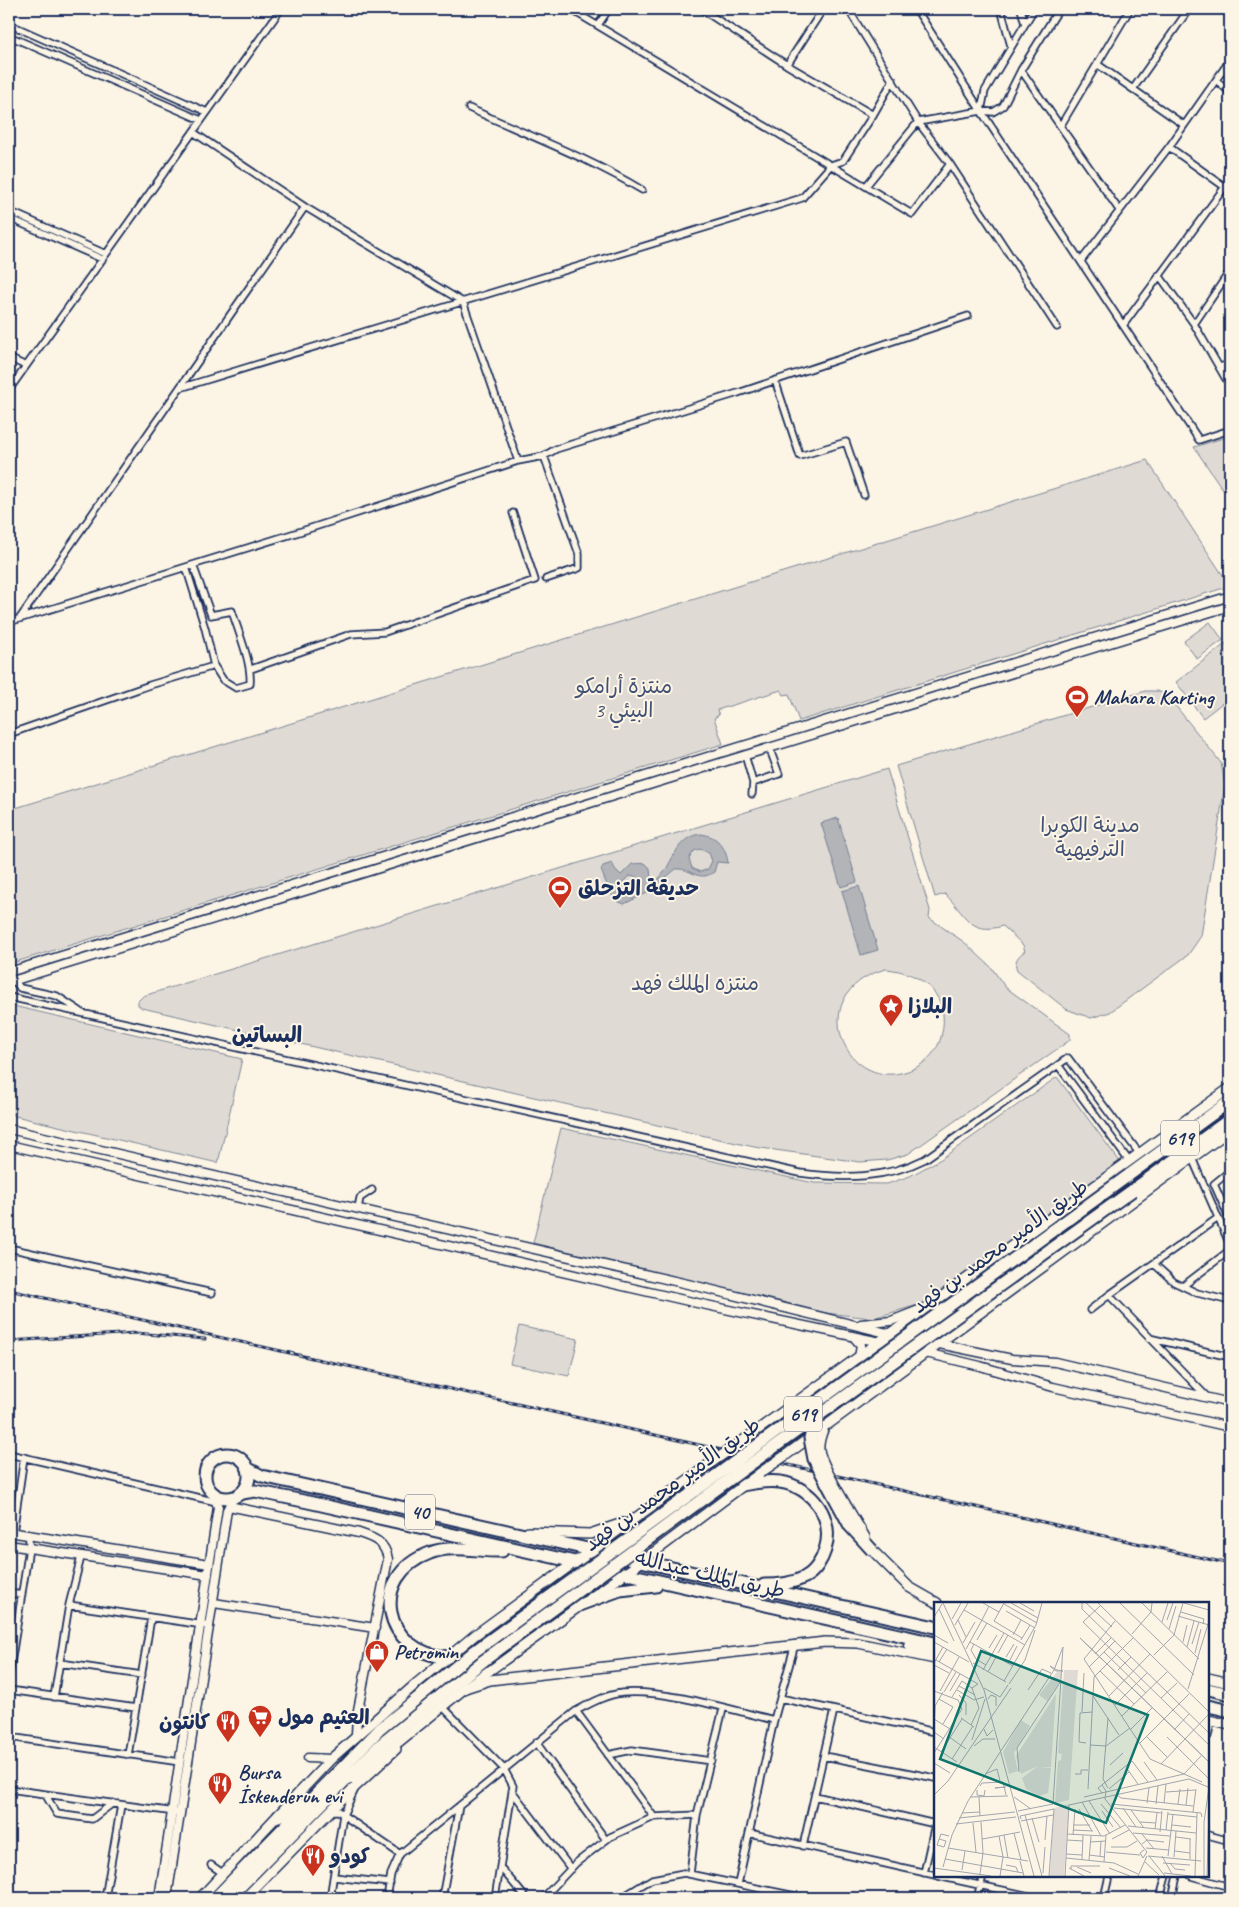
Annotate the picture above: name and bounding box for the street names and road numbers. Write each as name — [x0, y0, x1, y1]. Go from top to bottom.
road number: 619 — [1161, 1120, 1199, 1156]
street label: طريق الأمير محمد بن فهد — [906, 1172, 1093, 1319]
road number: 619 — [784, 1396, 822, 1432]
street label: طريق الأمير محمد بن فهد — [578, 1410, 765, 1557]
road number: 40 — [405, 1494, 435, 1530]
street label: طريق الملك عبدالله — [632, 1544, 788, 1604]

